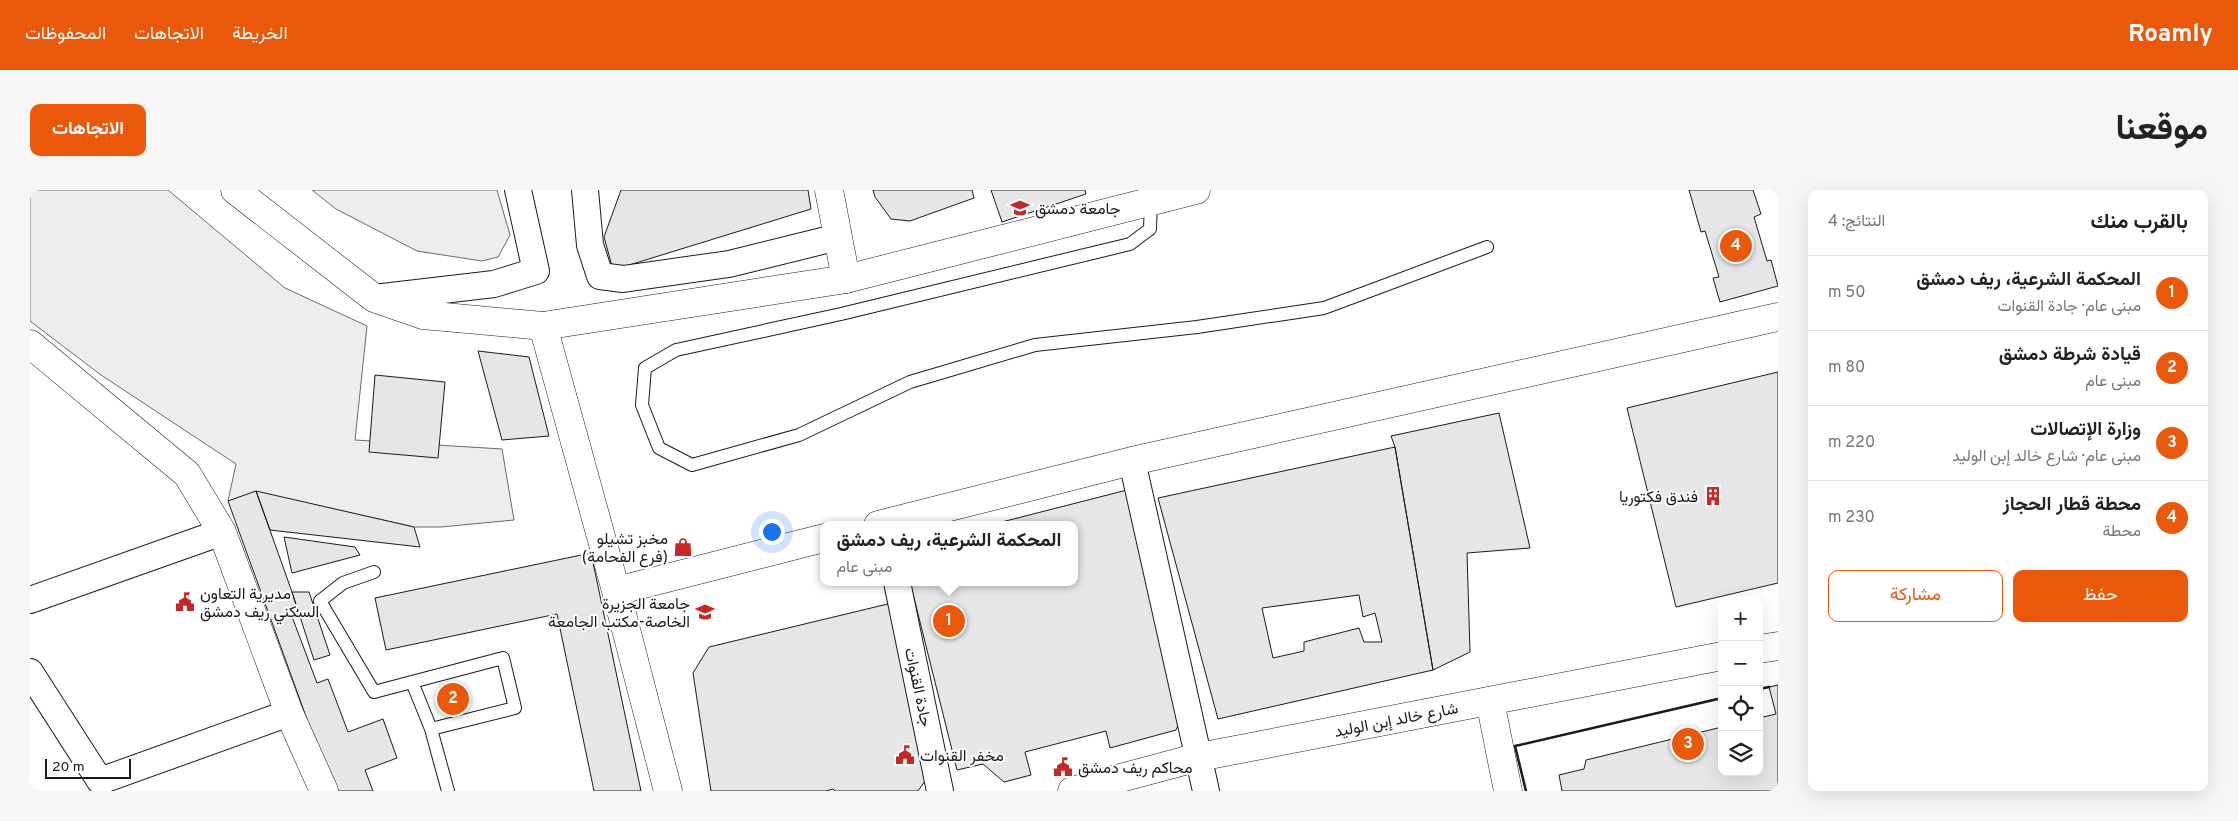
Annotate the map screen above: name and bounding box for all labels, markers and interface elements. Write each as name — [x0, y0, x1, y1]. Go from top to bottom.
text: Roamly — [2128, 20, 2213, 50]
text: المحفوظات — [25, 23, 106, 46]
text: الاتجاهات — [134, 23, 204, 46]
text: الخريطة — [232, 23, 288, 46]
button: الاتجاهات — [30, 104, 146, 156]
text: موقعنا — [2115, 108, 2208, 152]
school or university icon: جامعة دمشق — [1009, 197, 1031, 219]
place label: جامعة دمشق — [1035, 200, 1121, 220]
text: بالقرب منك — [2091, 209, 2188, 236]
text: النتائج: 4 — [1828, 212, 1885, 232]
pin: 4 — [1720, 227, 1752, 265]
text: المحكمة الشرعية، ريف دمشق — [1916, 268, 2141, 292]
text: 50 m — [1828, 283, 1866, 303]
text: 1 — [2169, 283, 2175, 303]
text: مبنى عام · جادة القنوات — [1998, 297, 2141, 317]
text: قيادة شرطة دمشق — [1999, 343, 2141, 367]
text: 80 m — [1828, 358, 1865, 378]
text: 2 — [2167, 358, 2177, 378]
text: مبنى عام — [2085, 372, 2141, 392]
text: وزارة الإتصالات — [2030, 418, 2141, 442]
text: 220 m — [1828, 433, 1875, 453]
text: 3 — [2167, 433, 2177, 453]
text: مبنى عام · شارع خالد إبن الوليد — [1952, 447, 2141, 467]
building icon: فندق فكتوريا — [1702, 485, 1724, 507]
place label: فندق فكتوريا — [1619, 488, 1698, 508]
text: محطة قطار الحجاز — [2003, 493, 2141, 517]
text: 230 m — [1828, 508, 1875, 528]
text: 4 — [2167, 508, 2177, 528]
your location — [759, 519, 785, 545]
popup — [820, 521, 1078, 586]
text: محطة — [2102, 522, 2141, 542]
text: المحكمة الشرعية، ريف دمشق — [837, 529, 1061, 553]
place label: مخبز تشيلو (فرع الفحامة) — [582, 530, 668, 568]
shop icon: مخبز تشيلو (فرع الفحامة) — [672, 536, 694, 558]
text: مبنى عام — [837, 558, 892, 578]
button: مشاركة — [1828, 570, 2003, 622]
button: حفظ — [2013, 570, 2188, 622]
place label: مديرية التعاون السكني ريف دمشق — [200, 585, 319, 625]
public building icon: مديرية التعاون السكني ريف دمشق — [174, 591, 196, 613]
place label: جامعة الجزيرة الخاصة-مكتب الجامعة — [548, 595, 690, 633]
map controls — [1718, 596, 1763, 776]
button: + — [1718, 596, 1763, 641]
school or university icon: جامعة الجزيرة الخاصة-مكتب الجامعة — [694, 601, 716, 623]
pin: 1 — [933, 602, 965, 640]
button: − — [1718, 641, 1763, 686]
street label: جادة القنوات — [899, 646, 935, 729]
pin: 2 — [437, 680, 469, 718]
button: locate — [1718, 686, 1763, 731]
street label: شارع خالد إبن الوليد — [1333, 699, 1460, 743]
pin: 3 — [1672, 725, 1704, 763]
button: layers — [1718, 731, 1763, 776]
public building icon: مخفر القنوات — [894, 744, 916, 766]
place label: مخفر القنوات — [920, 747, 1004, 767]
scale bar — [45, 756, 131, 779]
public building icon: محاكم ريف دمشق — [1052, 756, 1074, 778]
text: 20 m — [52, 759, 85, 776]
place label: محاكم ريف دمشق — [1078, 759, 1192, 779]

